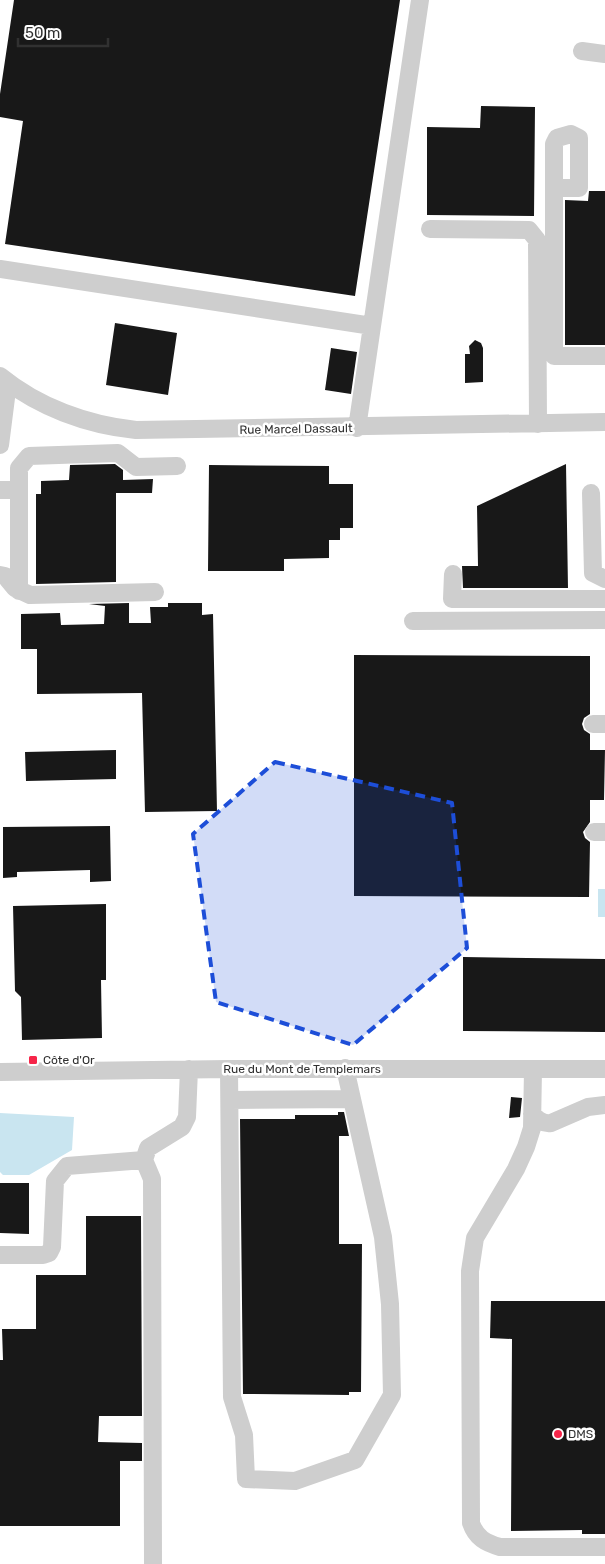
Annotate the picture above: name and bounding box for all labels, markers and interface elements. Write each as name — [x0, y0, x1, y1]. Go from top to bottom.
scale bar — [18, 15, 108, 47]
text: 50 m — [25, 24, 60, 42]
street label: Rue Marcel Dassault — [239, 421, 353, 437]
place label: Côte d'Or — [43, 1053, 95, 1067]
marker: Côte d'Or — [27, 1054, 39, 1066]
street label: Rue du Mont de Templemars — [223, 1062, 381, 1076]
place label: DMS — [568, 1427, 593, 1441]
marker: DMS — [552, 1428, 564, 1440]

